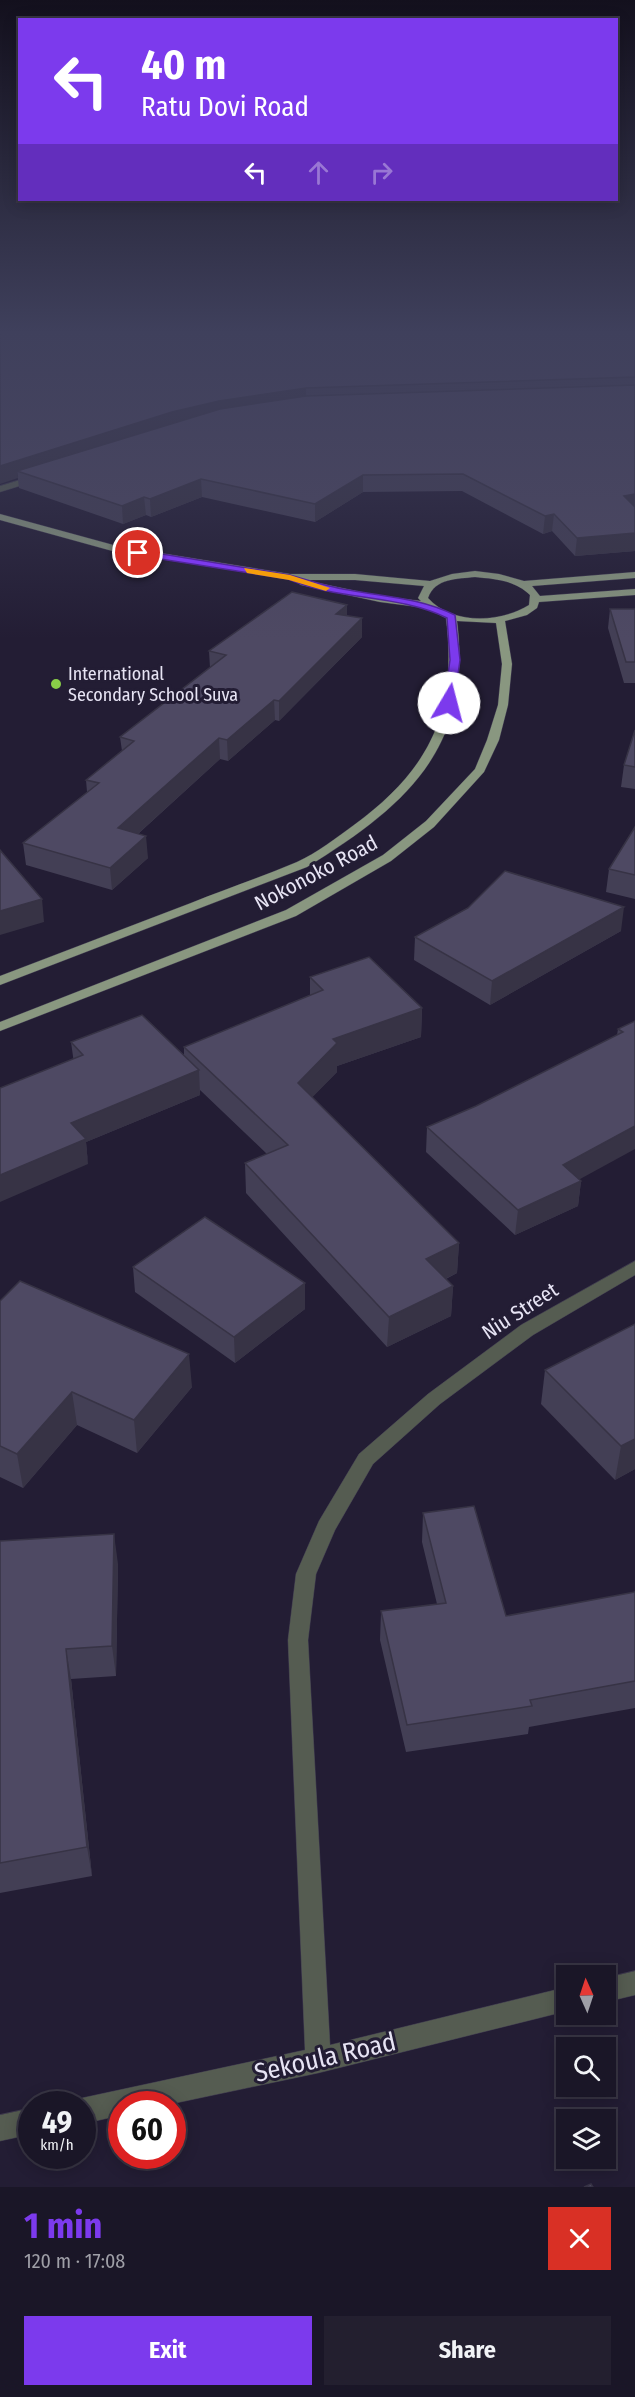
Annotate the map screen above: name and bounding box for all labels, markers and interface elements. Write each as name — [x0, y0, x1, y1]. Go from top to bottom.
text: 40 m — [141, 40, 226, 90]
icon: left — [42, 42, 120, 120]
text: Ratu Dovi Road — [141, 91, 309, 123]
icon: left — [239, 156, 272, 189]
icon: ahead — [302, 156, 335, 189]
icon: right — [365, 156, 398, 189]
pin — [112, 527, 163, 578]
icon: arrive — [121, 536, 154, 569]
place label: International Secondary School Suva — [68, 663, 238, 706]
position arrow — [417, 671, 481, 735]
marker: International Secondary School Suva — [49, 677, 63, 691]
street label: Nokonoko Road — [250, 830, 382, 916]
street label: Niu Street — [477, 1277, 563, 1345]
north arrow — [556, 1965, 616, 2025]
map controls — [556, 1965, 616, 2169]
street label: Sekoula Road — [251, 2026, 399, 2089]
button: search — [556, 2037, 616, 2097]
speed limit sign: 60 — [108, 2091, 186, 2169]
text: 49 — [42, 2105, 72, 2141]
button: layers — [556, 2109, 616, 2169]
text: km/h — [40, 2136, 74, 2154]
text: 1 min — [24, 2204, 102, 2248]
button: close — [548, 2207, 611, 2270]
text: 120 m · 17:08 — [24, 2249, 125, 2273]
button: Exit — [24, 2316, 312, 2385]
button: Share — [324, 2316, 611, 2385]

